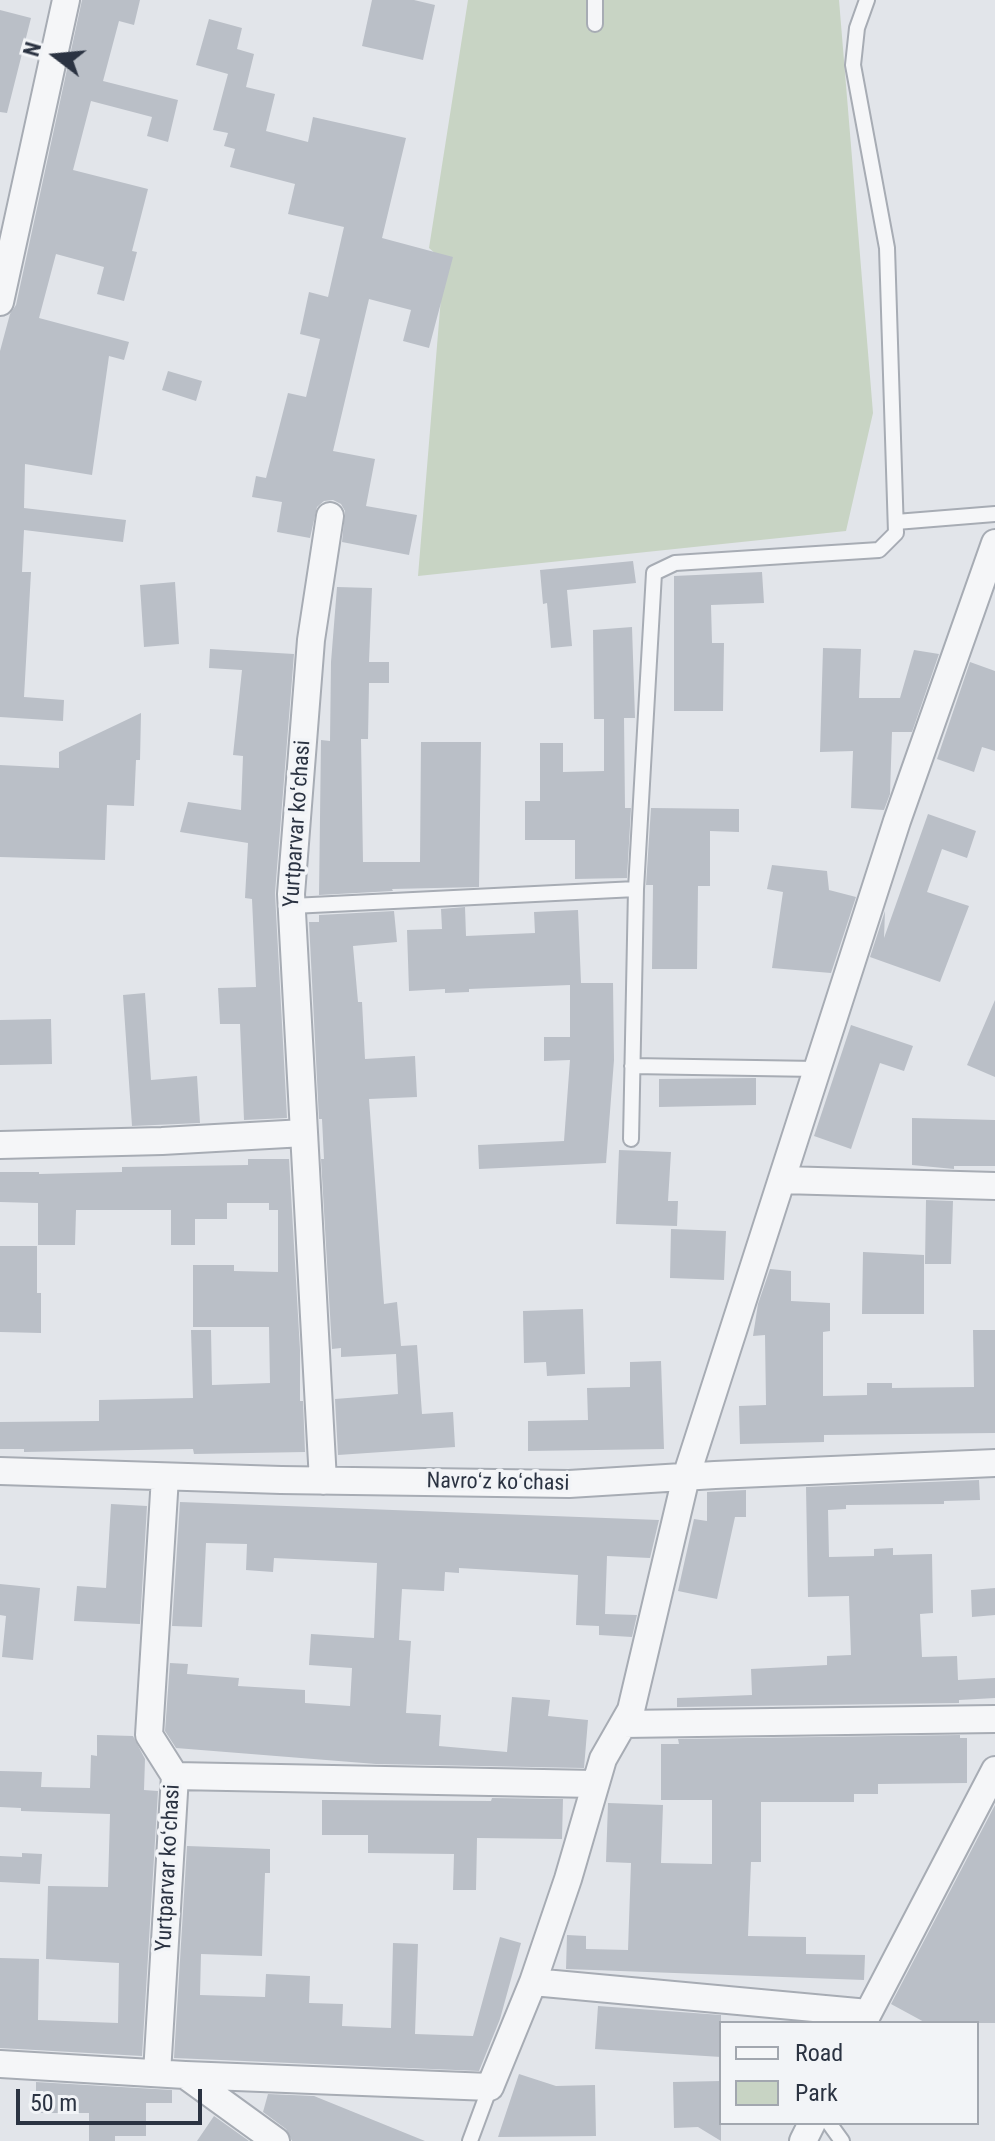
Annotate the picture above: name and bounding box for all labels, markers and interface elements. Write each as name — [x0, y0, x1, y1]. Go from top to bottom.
north arrow — [16, 16, 96, 96]
text: N — [19, 39, 46, 59]
street label: Yurtparvar koʻchasi — [279, 739, 317, 909]
street label: Navroʻz koʻchasi — [426, 1469, 570, 1497]
street label: Yurtparvar koʻchasi — [151, 1784, 187, 1952]
legend — [719, 2021, 979, 2125]
text: Road — [795, 2039, 843, 2067]
scale bar — [20, 2073, 206, 2123]
text: Park — [795, 2079, 838, 2107]
text: 50 m — [30, 2089, 77, 2117]

